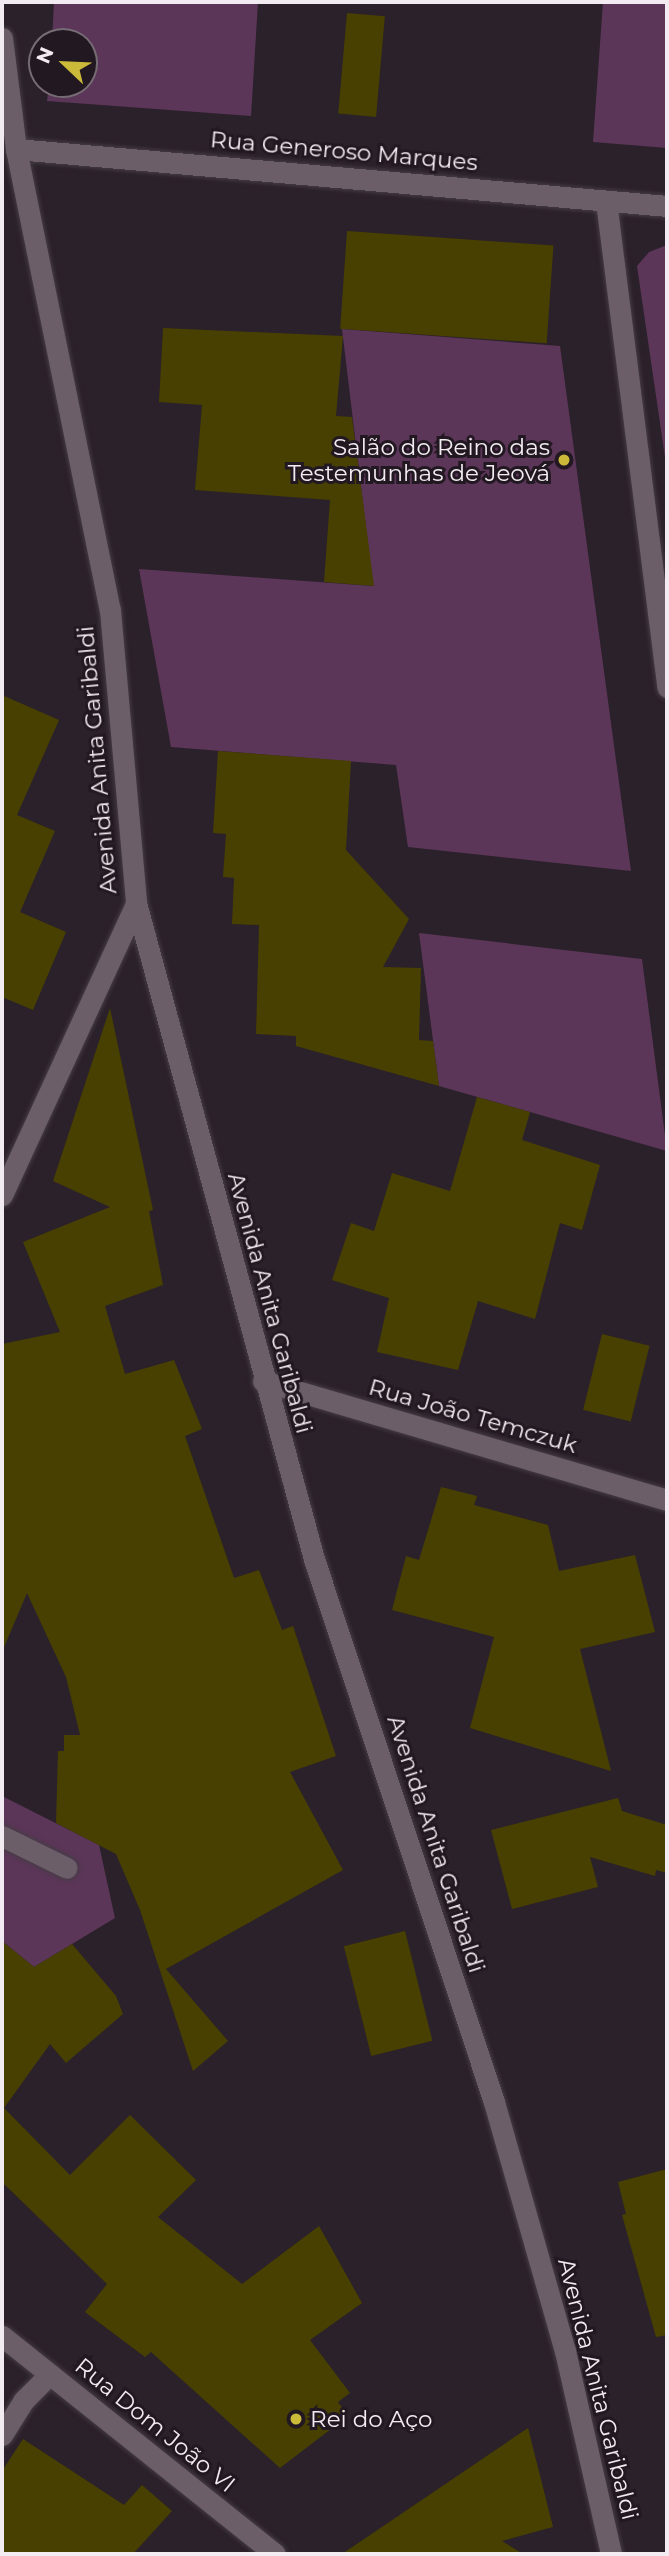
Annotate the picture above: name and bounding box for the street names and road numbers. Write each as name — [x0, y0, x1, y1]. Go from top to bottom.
street label: Rua Generoso Marques — [209, 126, 479, 176]
street label: Avenida Anita Garibaldi — [72, 625, 122, 895]
street label: Avenida Anita Garibaldi — [222, 1170, 318, 1436]
street label: Rua João Temczuk — [366, 1373, 580, 1459]
street label: Avenida Anita Garibaldi — [381, 1712, 491, 1976]
street label: Avenida Anita Garibaldi — [552, 2255, 644, 2523]
street label: Rua Dom João VI — [69, 2352, 241, 2498]

